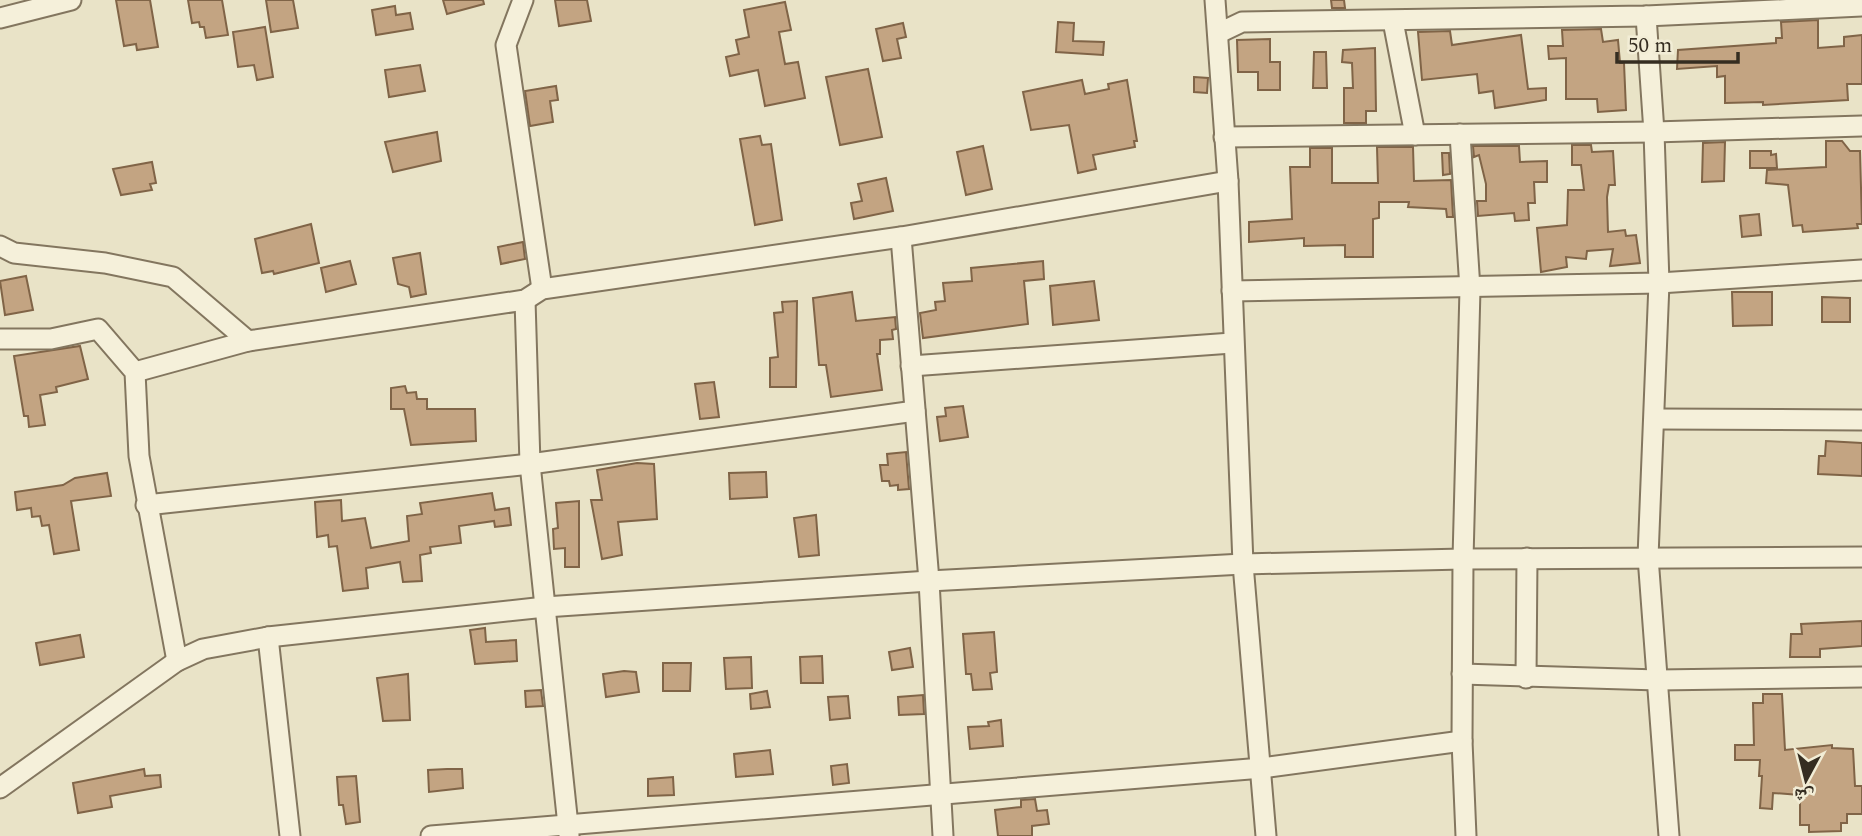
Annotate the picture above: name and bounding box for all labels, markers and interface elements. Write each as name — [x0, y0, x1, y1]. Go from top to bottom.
scale bar — [1617, 21, 1738, 65]
text: 50 m — [1628, 30, 1672, 62]
north arrow — [1771, 745, 1841, 815]
text: ش — [1792, 780, 1816, 811]

